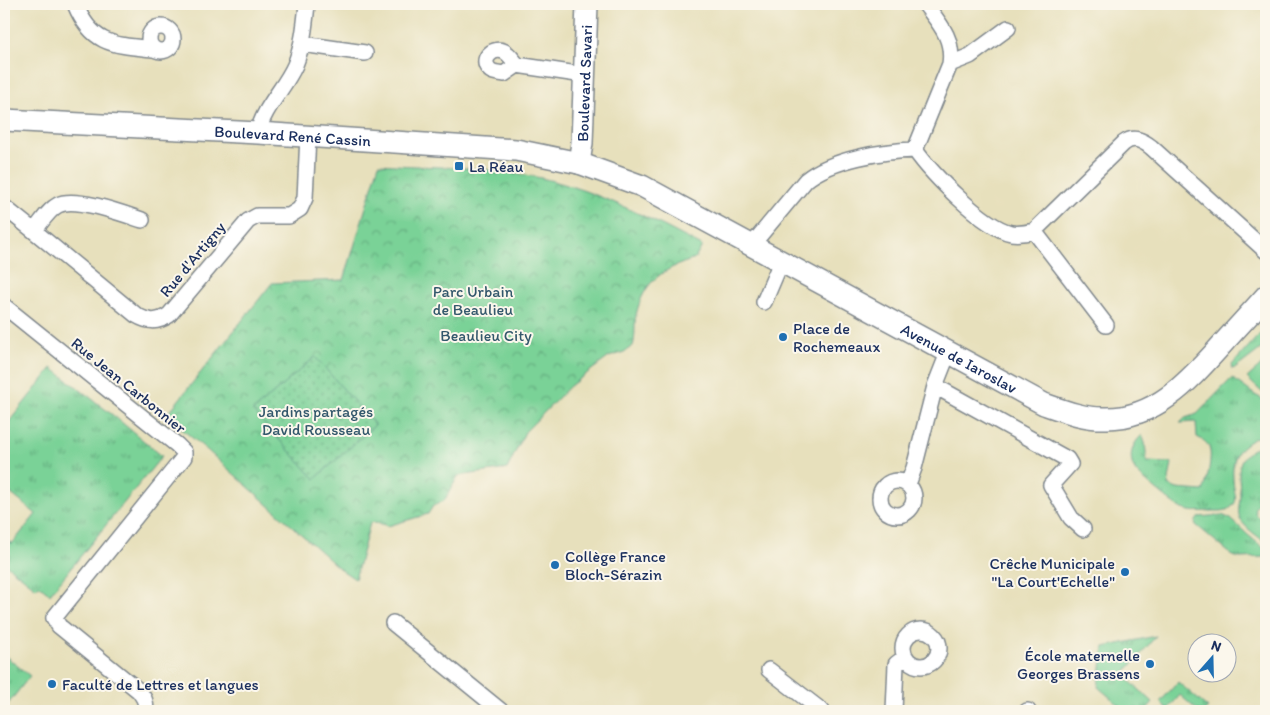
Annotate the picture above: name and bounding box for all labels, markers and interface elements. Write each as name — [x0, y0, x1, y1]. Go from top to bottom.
street label: Boulevard Savari — [573, 24, 596, 142]
street label: Boulevard René Cassin — [214, 122, 372, 150]
place label: La Réau — [469, 157, 523, 176]
marker: La Réau — [453, 160, 465, 172]
street label: Rue d'Artigny — [155, 218, 230, 301]
park label: Parc Urbain de Beaulieu — [433, 282, 514, 319]
place label: Place de Rochemeaux — [793, 319, 880, 356]
street label: Avenue de Iaroslav — [897, 319, 1021, 398]
park label: Beaulieu City — [440, 326, 532, 345]
marker: Place de Rochemeaux — [777, 331, 789, 343]
street label: Rue Jean Carbonnier — [67, 333, 190, 438]
park label: Jardins partagés David Rousseau — [259, 402, 373, 439]
place label: Collège France Bloch-Sérazin — [565, 547, 666, 584]
place label: Crêche Municipale "La Court'Echelle" — [989, 554, 1115, 591]
marker: Collège France Bloch-Sérazin — [549, 559, 561, 571]
marker: Crêche Municipale "La Court'Echelle" — [1119, 566, 1131, 578]
north arrow — [1188, 632, 1238, 682]
text: N — [1209, 637, 1224, 656]
place label: École maternelle Georges Brassens — [1017, 646, 1140, 683]
marker: École maternelle Georges Brassens — [1144, 658, 1156, 670]
place label: Faculté de Lettres et langues — [62, 675, 259, 694]
marker: Faculté de Lettres et langues — [46, 678, 58, 690]

